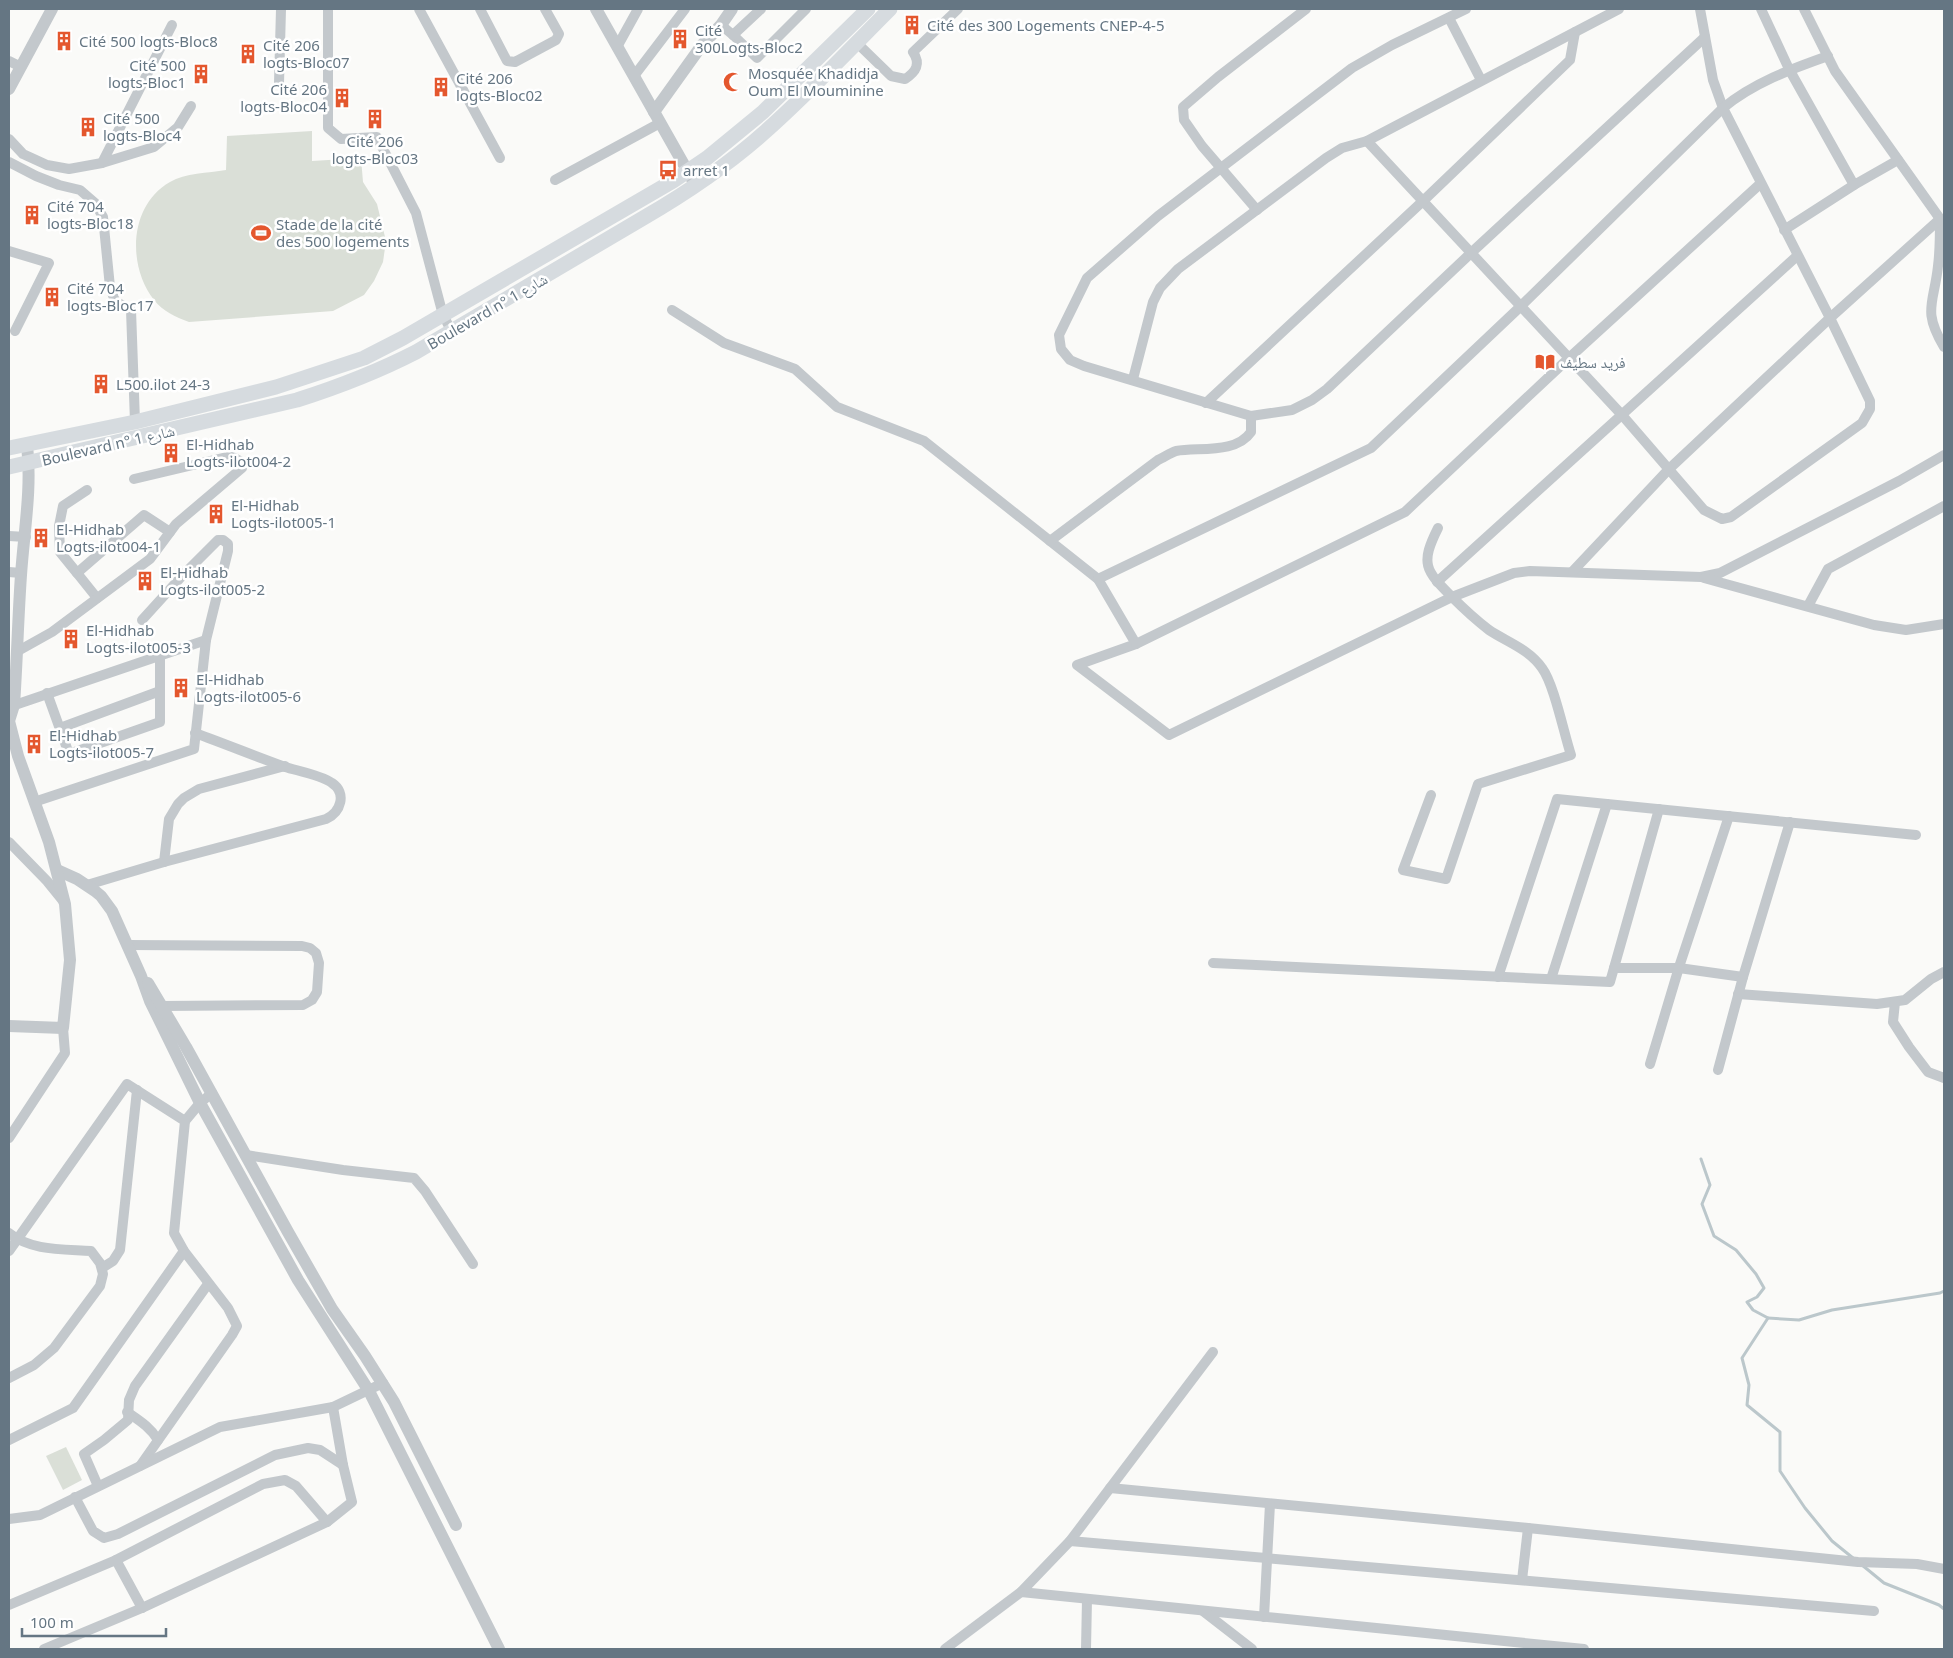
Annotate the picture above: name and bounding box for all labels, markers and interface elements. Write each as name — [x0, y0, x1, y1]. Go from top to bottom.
building icon: Cité des 300 Logements CNEP-4-5 — [901, 14, 923, 36]
place label: Cité des 300 Logements CNEP-4-5 — [927, 15, 1165, 35]
place label: Cité 300Logts-Bloc2 — [695, 20, 803, 57]
building icon: Cité 300Logts-Bloc2 — [669, 28, 691, 50]
building icon: Cité 500 logts-Bloc8 — [53, 30, 75, 52]
place label: Cité 500 logts-Bloc8 — [79, 31, 218, 51]
place label: Cité 206 logts-Bloc07 — [263, 35, 350, 72]
building icon: Cité 206 logts-Bloc07 — [237, 43, 259, 65]
place label: Cité 500 logts-Bloc1 — [108, 55, 186, 92]
building icon: Cité 500 logts-Bloc1 — [190, 63, 212, 85]
place label: Mosquée Khadidja Oum El Mouminine — [748, 63, 884, 100]
place label: Cité 206 logts-Bloc02 — [456, 68, 543, 105]
mosque icon: Mosquée Khadidja Oum El Mouminine — [722, 71, 744, 93]
building icon: Cité 206 logts-Bloc02 — [430, 76, 452, 98]
place label: Cité 206 logts-Bloc04 — [240, 79, 327, 116]
building icon: Cité 206 logts-Bloc04 — [331, 87, 353, 109]
place label: Cité 500 logts-Bloc4 — [103, 108, 181, 145]
building icon: Cité 206 logts-Bloc03 — [364, 108, 386, 130]
building icon: Cité 500 logts-Bloc4 — [77, 116, 99, 138]
place label: Cité 206 logts-Bloc03 — [332, 131, 418, 168]
bus stop icon: arret 1 — [657, 159, 679, 181]
place label: arret 1 — [683, 160, 730, 180]
place label: Cité 704 logts-Bloc18 — [47, 196, 134, 233]
building icon: Cité 704 logts-Bloc18 — [21, 204, 43, 226]
place label: Stade de la cité des 500 logements — [276, 214, 409, 251]
sports icon: Stade de la cité des 500 logements — [250, 222, 272, 244]
street label: Boulevard n° شارع 1 — [423, 268, 551, 354]
place label: Cité 704 logts-Bloc17 — [67, 278, 154, 315]
building icon: Cité 704 logts-Bloc17 — [41, 286, 63, 308]
library icon: فريد سطيف — [1534, 351, 1556, 373]
place label: فريد سطيف — [1560, 352, 1625, 372]
building icon: L500.ilot 24-3 — [90, 373, 112, 395]
place label: L500.ilot 24-3 — [116, 374, 210, 394]
street label: Boulevard n° شارع 1 — [40, 420, 177, 471]
place label: El-Hidhab Logts-ilot004-2 — [186, 434, 291, 471]
building icon: El-Hidhab Logts-ilot004-2 — [160, 442, 182, 464]
place label: El-Hidhab Logts-ilot005-1 — [231, 495, 336, 532]
building icon: El-Hidhab Logts-ilot005-1 — [205, 503, 227, 525]
place label: El-Hidhab Logts-ilot004-1 — [56, 519, 161, 556]
building icon: El-Hidhab Logts-ilot004-1 — [30, 527, 52, 549]
place label: El-Hidhab Logts-ilot005-2 — [160, 562, 265, 599]
building icon: El-Hidhab Logts-ilot005-2 — [134, 570, 156, 592]
place label: El-Hidhab Logts-ilot005-3 — [86, 620, 191, 657]
building icon: El-Hidhab Logts-ilot005-3 — [60, 628, 82, 650]
place label: El-Hidhab Logts-ilot005-6 — [196, 669, 301, 706]
building icon: El-Hidhab Logts-ilot005-6 — [170, 677, 192, 699]
place label: El-Hidhab Logts-ilot005-7 — [49, 725, 154, 762]
building icon: El-Hidhab Logts-ilot005-7 — [23, 733, 45, 755]
scale bar — [22, 1606, 166, 1638]
text: 100 m — [30, 1612, 74, 1632]

